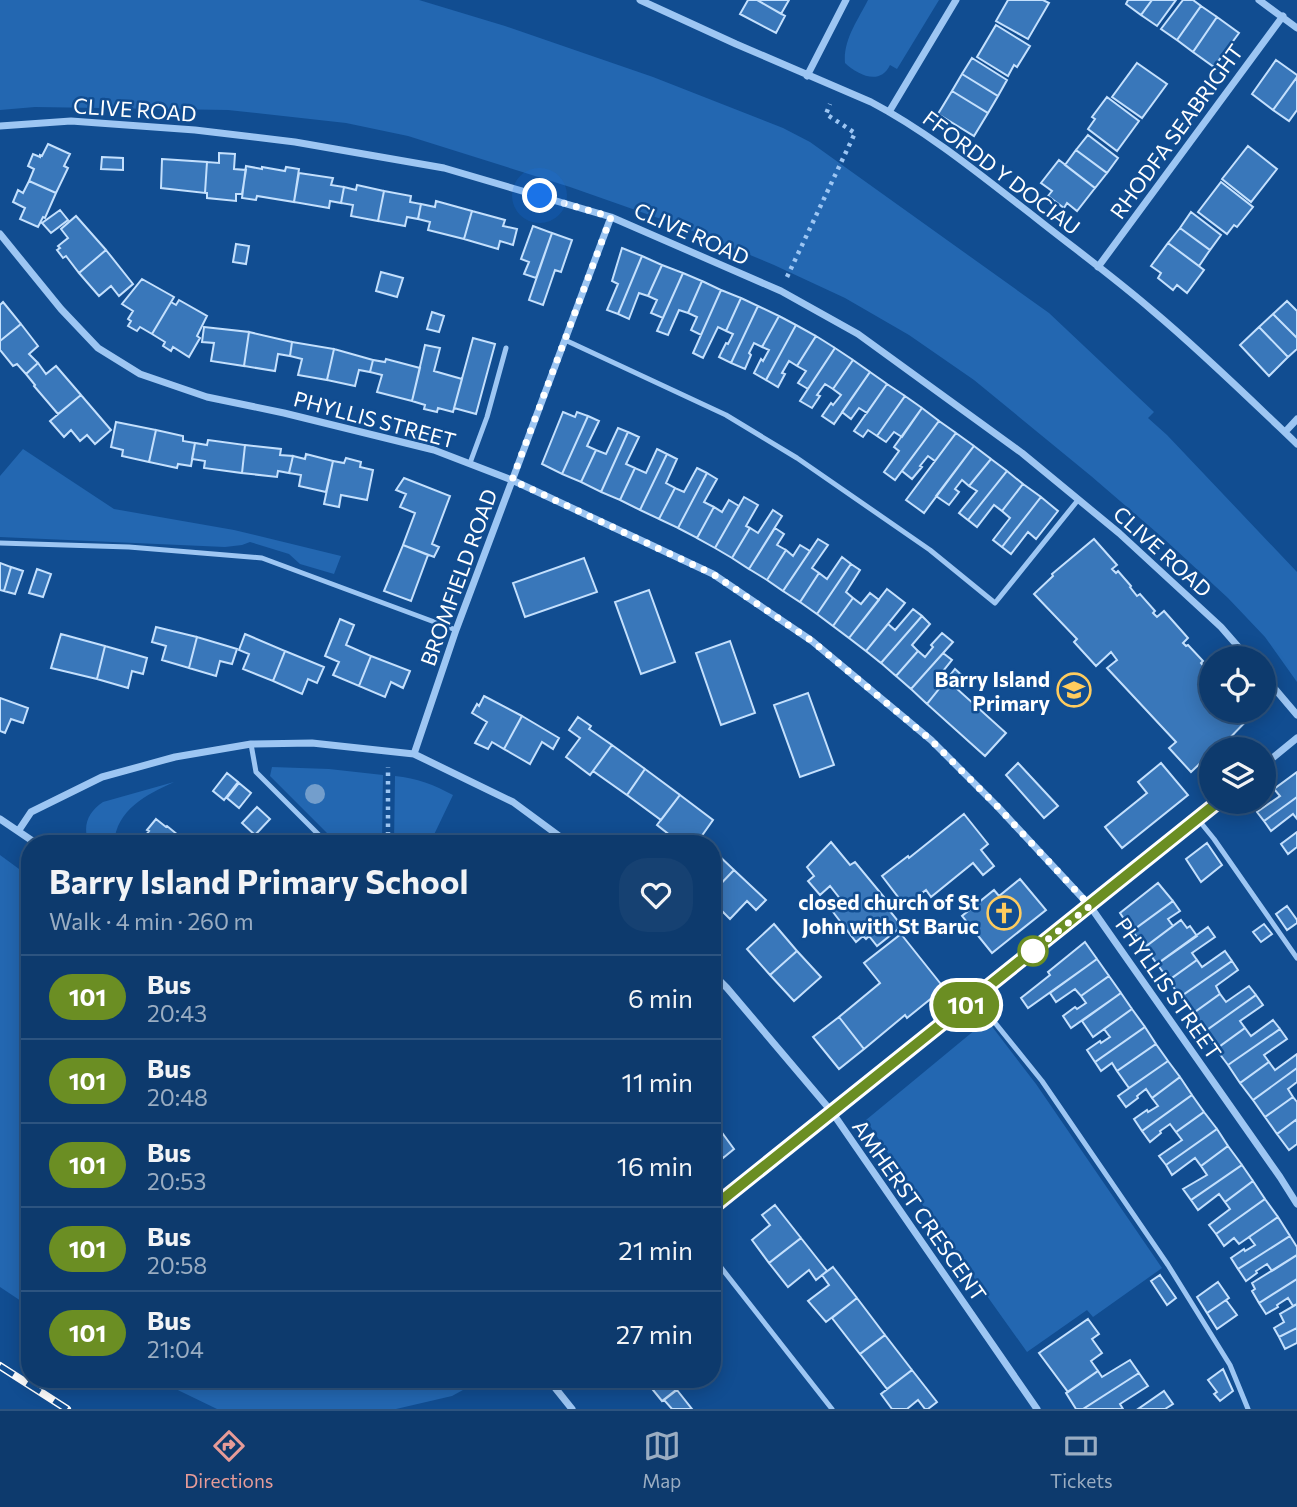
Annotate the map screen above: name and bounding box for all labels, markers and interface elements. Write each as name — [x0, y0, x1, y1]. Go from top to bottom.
street label: RHODFA SEABRIGHT — [1104, 39, 1248, 223]
street label: CLIVE ROAD — [73, 92, 197, 126]
street label: FFORDD Y DOCIAU — [919, 105, 1085, 239]
your location — [522, 178, 557, 213]
street label: CLIVE ROAD — [631, 196, 753, 270]
street label: PHYLLIS STREET — [291, 385, 459, 453]
street label: BROMFIELD ROAD — [414, 485, 502, 669]
street label: CLIVE ROAD — [1109, 500, 1217, 602]
map controls — [1199, 646, 1276, 814]
button: locate — [1199, 646, 1276, 723]
place label: Barry Island Primary — [935, 666, 1050, 715]
school or university icon: Barry Island Primary — [1055, 671, 1093, 709]
button: layers — [1199, 737, 1276, 814]
button: heart — [619, 858, 693, 932]
text: Barry Island Primary School — [49, 860, 468, 901]
place label: closed church of St John with St Baruc — [798, 889, 979, 938]
church icon: closed church of St John with St Baruc — [985, 894, 1023, 932]
text: Walk · 4 min · 260 m — [49, 907, 254, 935]
street label: PHYLLIS STREET — [1111, 912, 1227, 1064]
unlabelled marker — [1018, 936, 1048, 966]
text: Bus — [147, 968, 191, 999]
text: 101 — [69, 982, 106, 1011]
text: 6 min — [628, 982, 693, 1013]
line badge: 101 — [926, 982, 1006, 1028]
text: 101 — [947, 990, 985, 1019]
text: 20:43 — [147, 999, 207, 1027]
text: Bus — [147, 1052, 191, 1083]
text: 101 — [69, 1066, 106, 1095]
text: 11 min — [622, 1066, 693, 1097]
text: 20:48 — [147, 1083, 208, 1111]
street label: AMHERST CRESCENT — [848, 1114, 992, 1306]
text: Bus — [147, 1136, 191, 1167]
text: 101 — [69, 1150, 106, 1179]
text: 16 min — [617, 1150, 693, 1181]
text: 20:53 — [147, 1167, 206, 1195]
text: Bus — [147, 1220, 191, 1251]
text: 101 — [69, 1234, 106, 1263]
text: 21 min — [618, 1234, 693, 1265]
text: 20:58 — [147, 1251, 207, 1279]
text: Bus — [147, 1304, 191, 1335]
text: 101 — [69, 1318, 106, 1347]
text: 27 min — [616, 1318, 693, 1349]
text: 21:04 — [147, 1335, 204, 1363]
tab: Directions — [184, 1427, 273, 1492]
tab: Map — [642, 1427, 681, 1492]
tab: Tickets — [1050, 1427, 1113, 1492]

